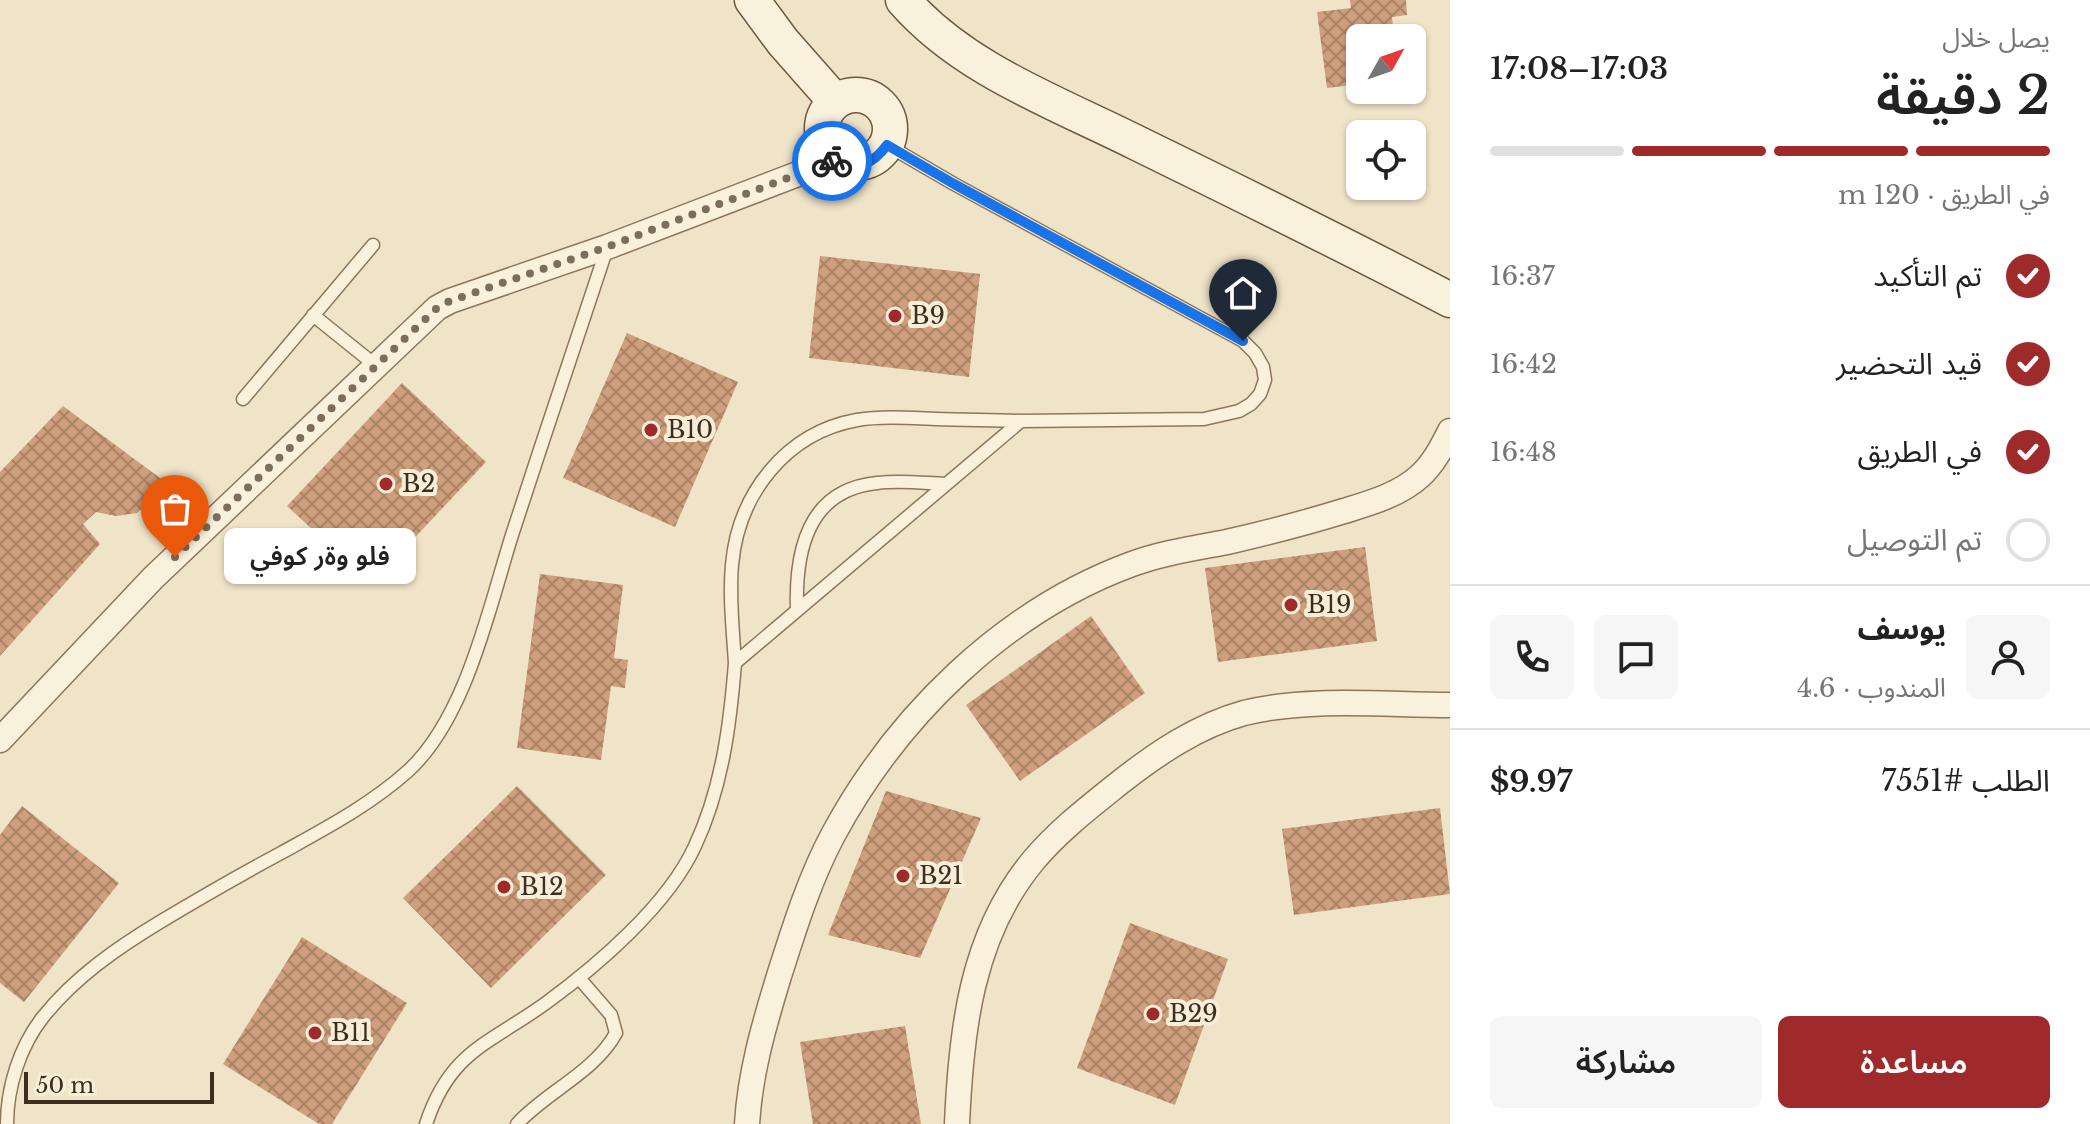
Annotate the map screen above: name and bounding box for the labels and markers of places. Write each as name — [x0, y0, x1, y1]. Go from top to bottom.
pin — [1209, 259, 1277, 341]
place label: B9 — [911, 301, 945, 330]
marker: B9 — [886, 307, 904, 325]
place label: B10 — [667, 415, 713, 444]
marker: B10 — [642, 421, 660, 439]
place label: B2 — [402, 469, 435, 498]
pin — [141, 475, 209, 557]
marker: B2 — [377, 475, 395, 493]
callout: فلو وةر كوفي — [223, 529, 415, 585]
place label: B19 — [1307, 590, 1352, 619]
marker: B19 — [1282, 596, 1300, 614]
place label: B21 — [919, 861, 963, 890]
marker: B21 — [894, 867, 912, 885]
place label: B12 — [520, 872, 564, 901]
marker: B12 — [495, 878, 513, 896]
place label: B29 — [1169, 999, 1218, 1028]
marker: B29 — [1144, 1005, 1162, 1023]
place label: B11 — [331, 1018, 371, 1047]
marker: B11 — [306, 1024, 324, 1042]

